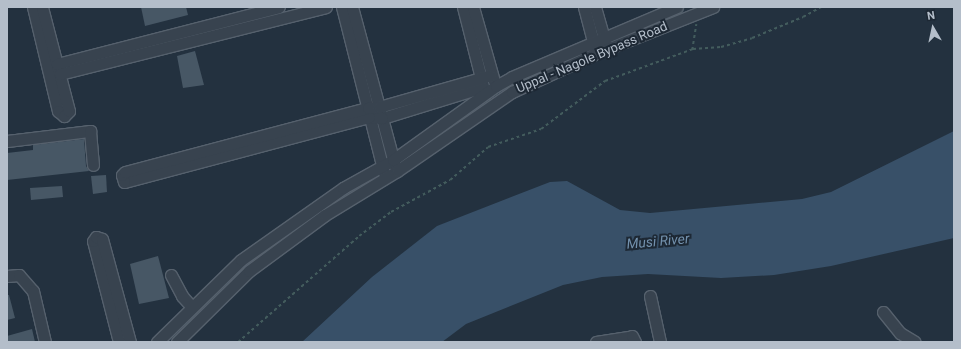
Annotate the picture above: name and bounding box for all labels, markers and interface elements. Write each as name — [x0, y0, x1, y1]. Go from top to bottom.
north arrow — [913, 8, 953, 48]
text: N — [926, 9, 936, 23]
street label: Uppal - Nagole Bypass Road — [514, 19, 670, 97]
water label: Musi River — [626, 230, 690, 252]

